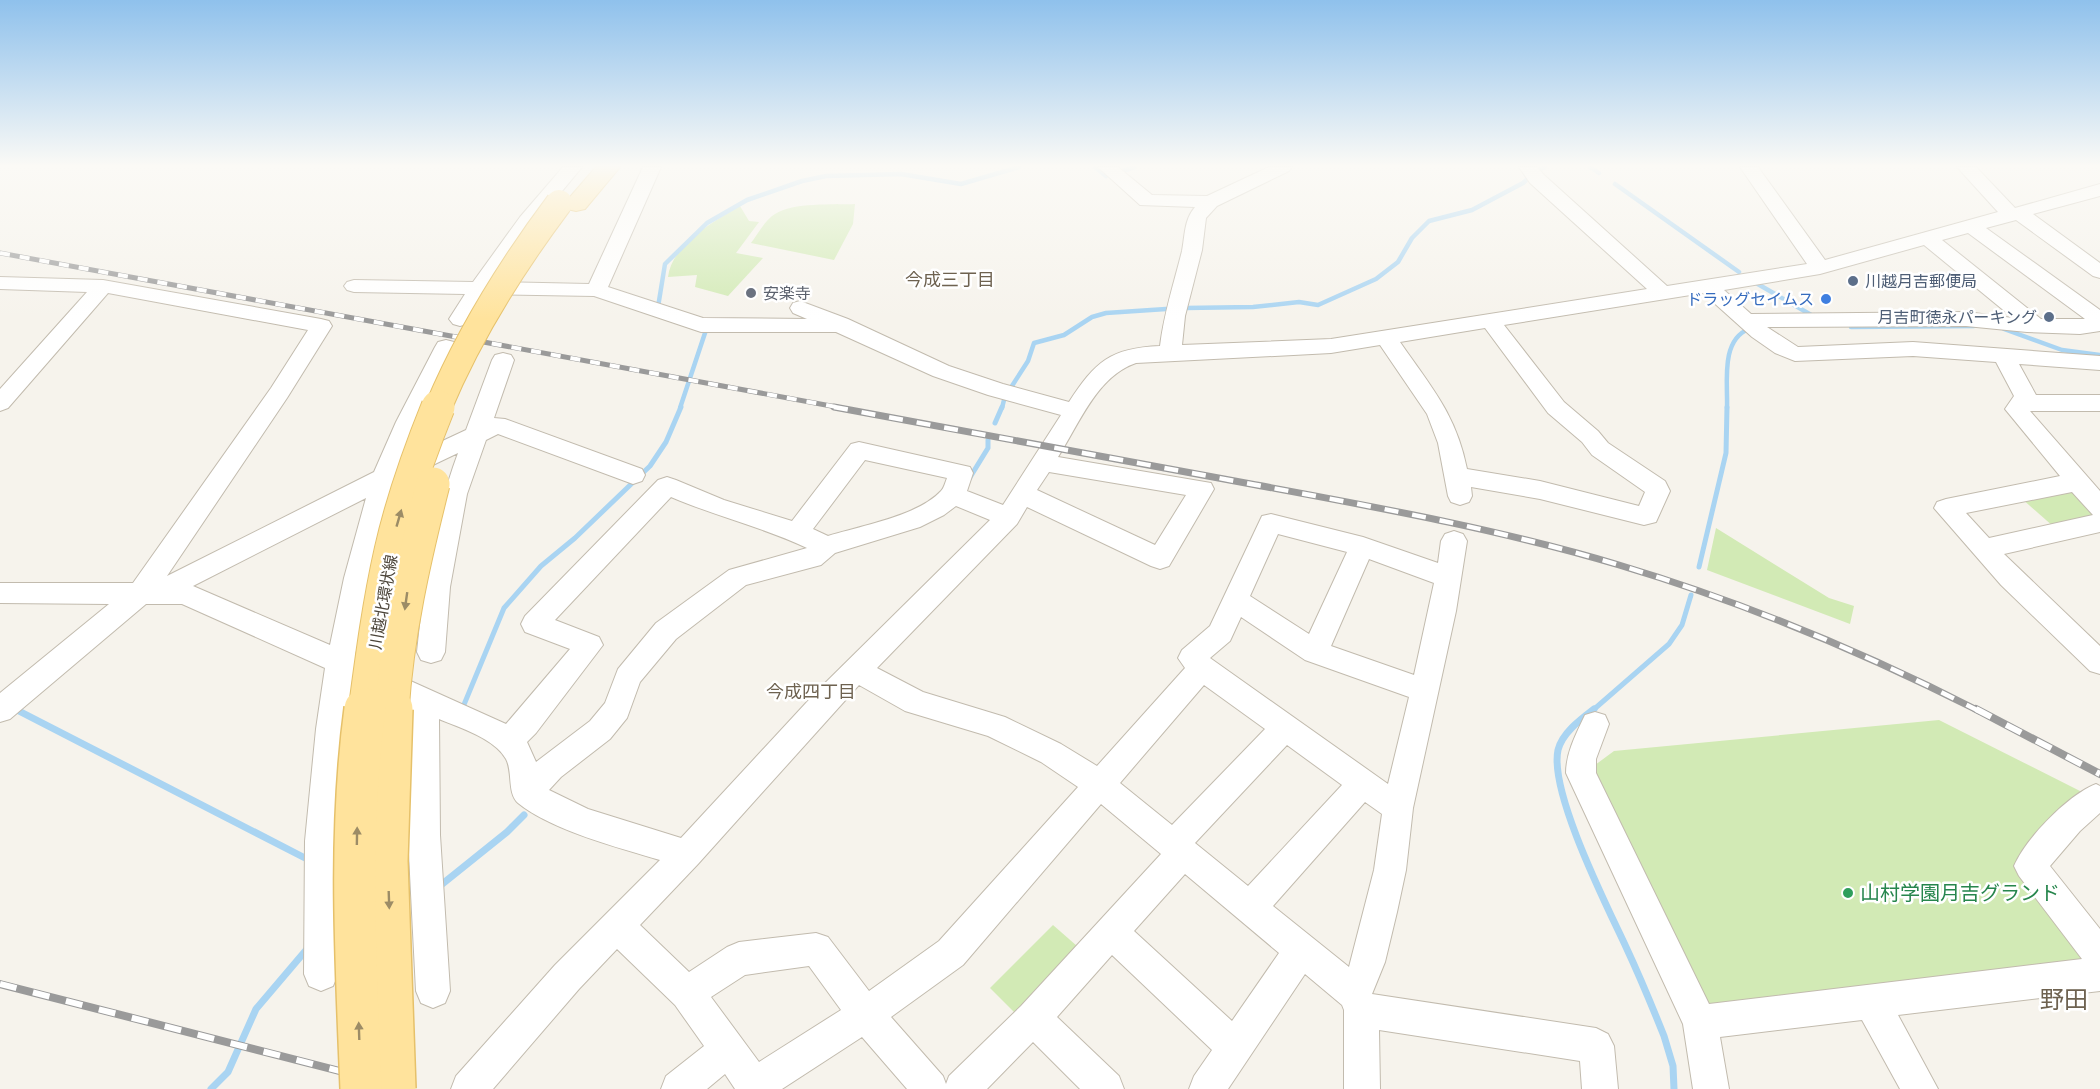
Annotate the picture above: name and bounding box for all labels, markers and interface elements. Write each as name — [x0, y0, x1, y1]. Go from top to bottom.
district label: 今成三丁目 — [905, 268, 995, 291]
place label: 川越月吉郵便局 — [1865, 271, 1977, 291]
marker: 川越月吉郵便局 — [1846, 274, 1860, 288]
place label: 安楽寺 — [763, 283, 811, 303]
marker: 安楽寺 — [744, 286, 758, 300]
place label: ドラッグセイムス — [1686, 289, 1814, 309]
marker: ドラッグセイムス — [1819, 292, 1833, 306]
place label: 月吉町徳永パーキング — [1877, 307, 2037, 327]
marker: 月吉町徳永パーキング — [2042, 310, 2056, 324]
one-way arrow — [395, 509, 405, 527]
street label: 川越北環状線 — [365, 553, 401, 651]
one-way arrow — [402, 591, 411, 610]
district label: 今成四丁目 — [766, 680, 856, 703]
one-way arrow — [352, 826, 361, 845]
place label: 山村学園月吉グランド — [1860, 880, 2060, 906]
marker: 山村学園月吉グランド — [1841, 886, 1855, 900]
one-way arrow — [384, 890, 393, 909]
district label: 野田 — [2040, 984, 2088, 1015]
one-way arrow — [355, 1021, 364, 1040]

